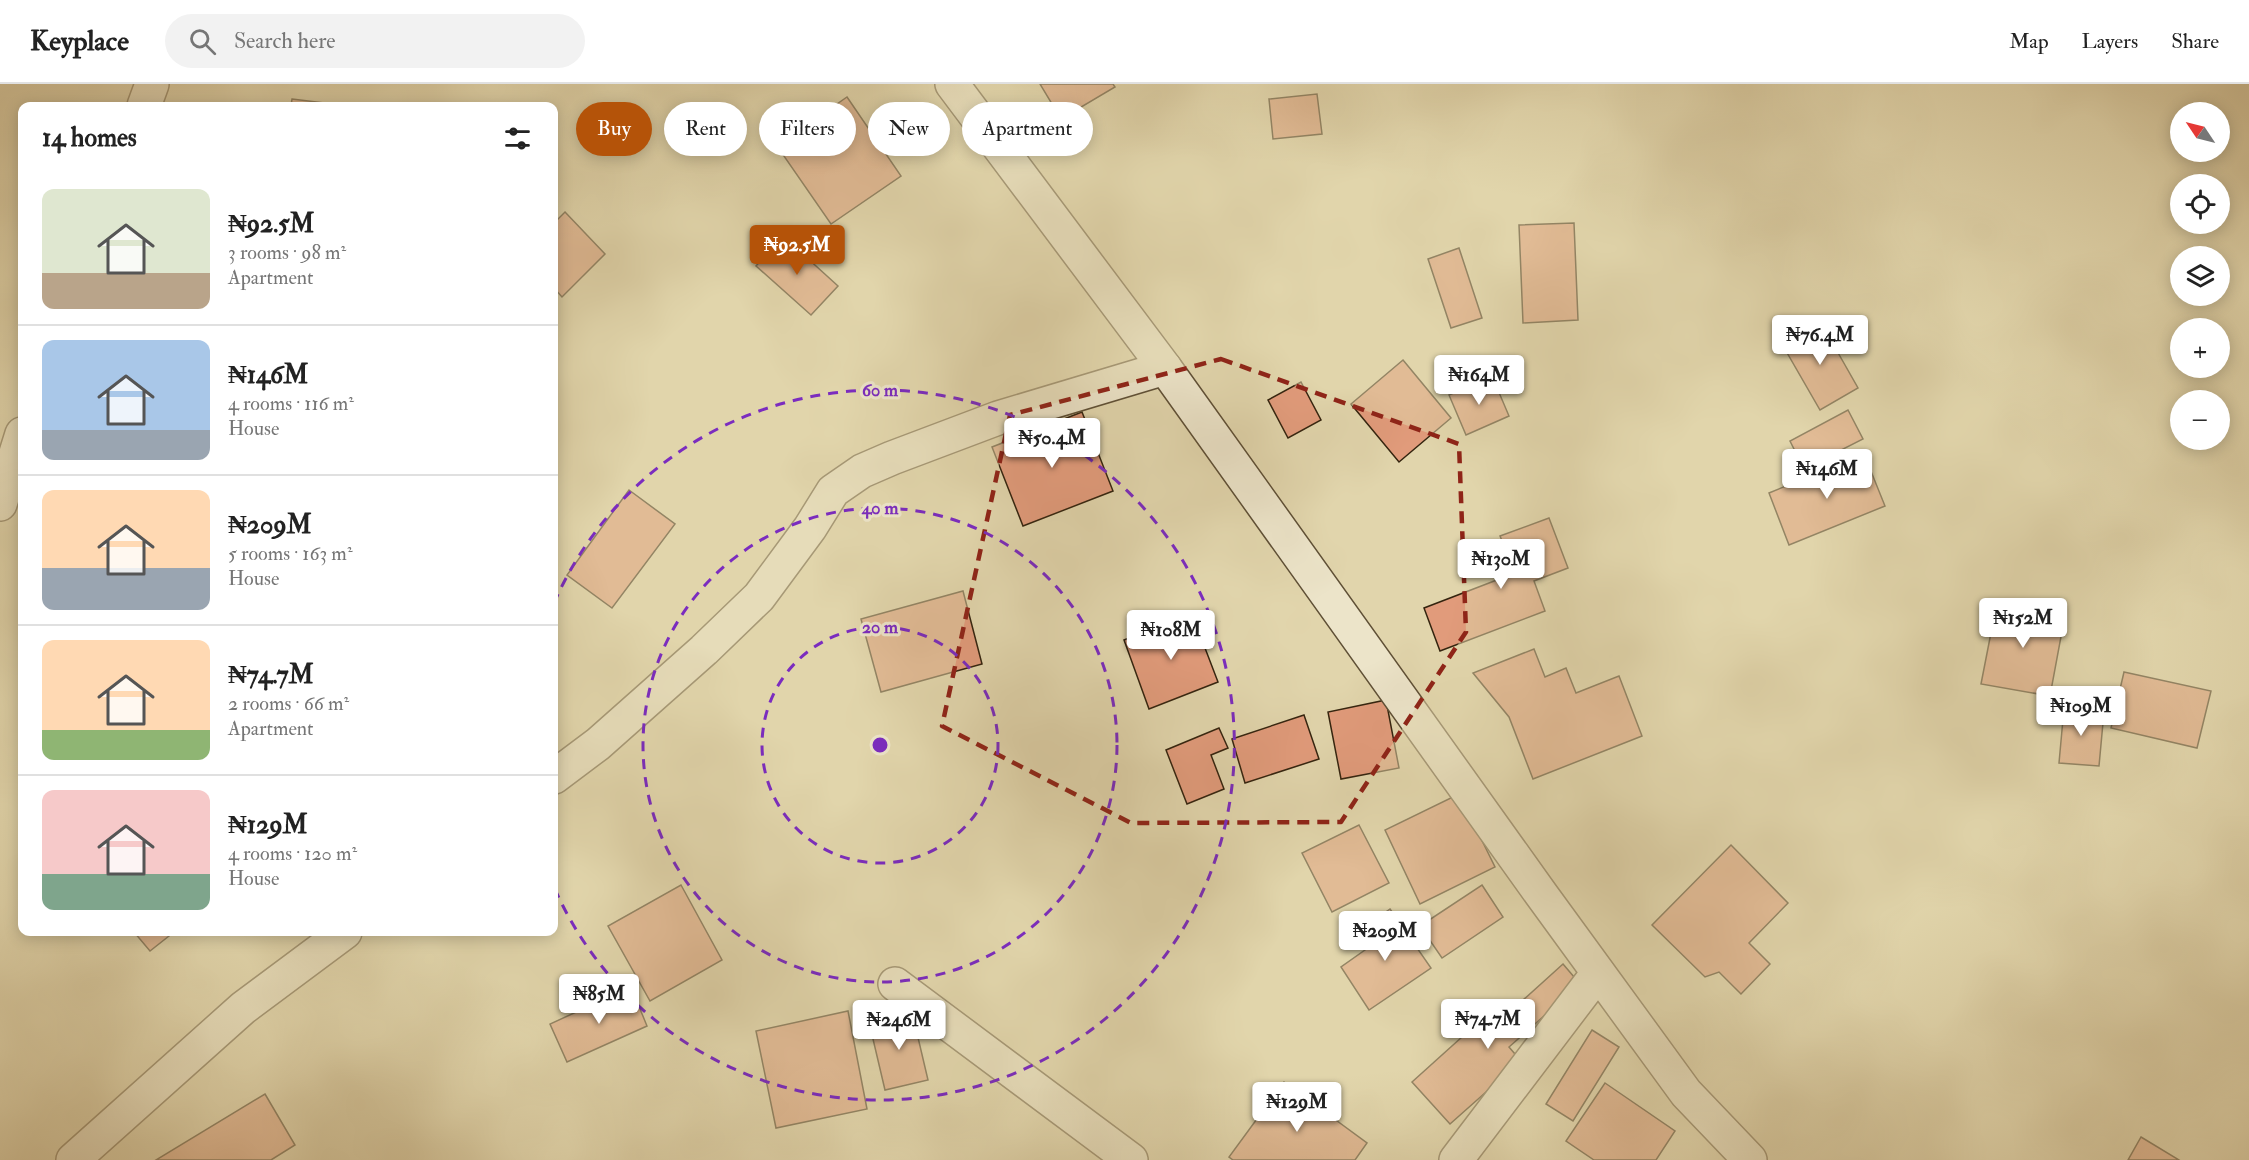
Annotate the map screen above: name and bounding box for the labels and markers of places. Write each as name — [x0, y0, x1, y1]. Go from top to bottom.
pin: ₦92.5M — [748, 225, 846, 276]
pin: ₦76.4M — [1771, 315, 1869, 366]
pin: ₦164M — [1437, 355, 1521, 406]
pin: ₦50.4M — [1003, 418, 1101, 469]
pin: ₦146M — [1785, 449, 1869, 500]
pin: ₦130M — [1459, 539, 1543, 590]
pin: ₦152M — [1981, 598, 2065, 649]
pin: ₦108M — [1129, 610, 1213, 661]
pin: ₦109M — [2039, 686, 2123, 737]
centre of rings — [870, 735, 890, 755]
pin: ₦209M — [1343, 911, 1427, 962]
pin: ₦85M — [563, 974, 635, 1025]
pin: ₦74.7M — [1439, 999, 1537, 1050]
pin: ₦246M — [857, 1000, 941, 1051]
pin: ₦129M — [1255, 1082, 1339, 1133]

